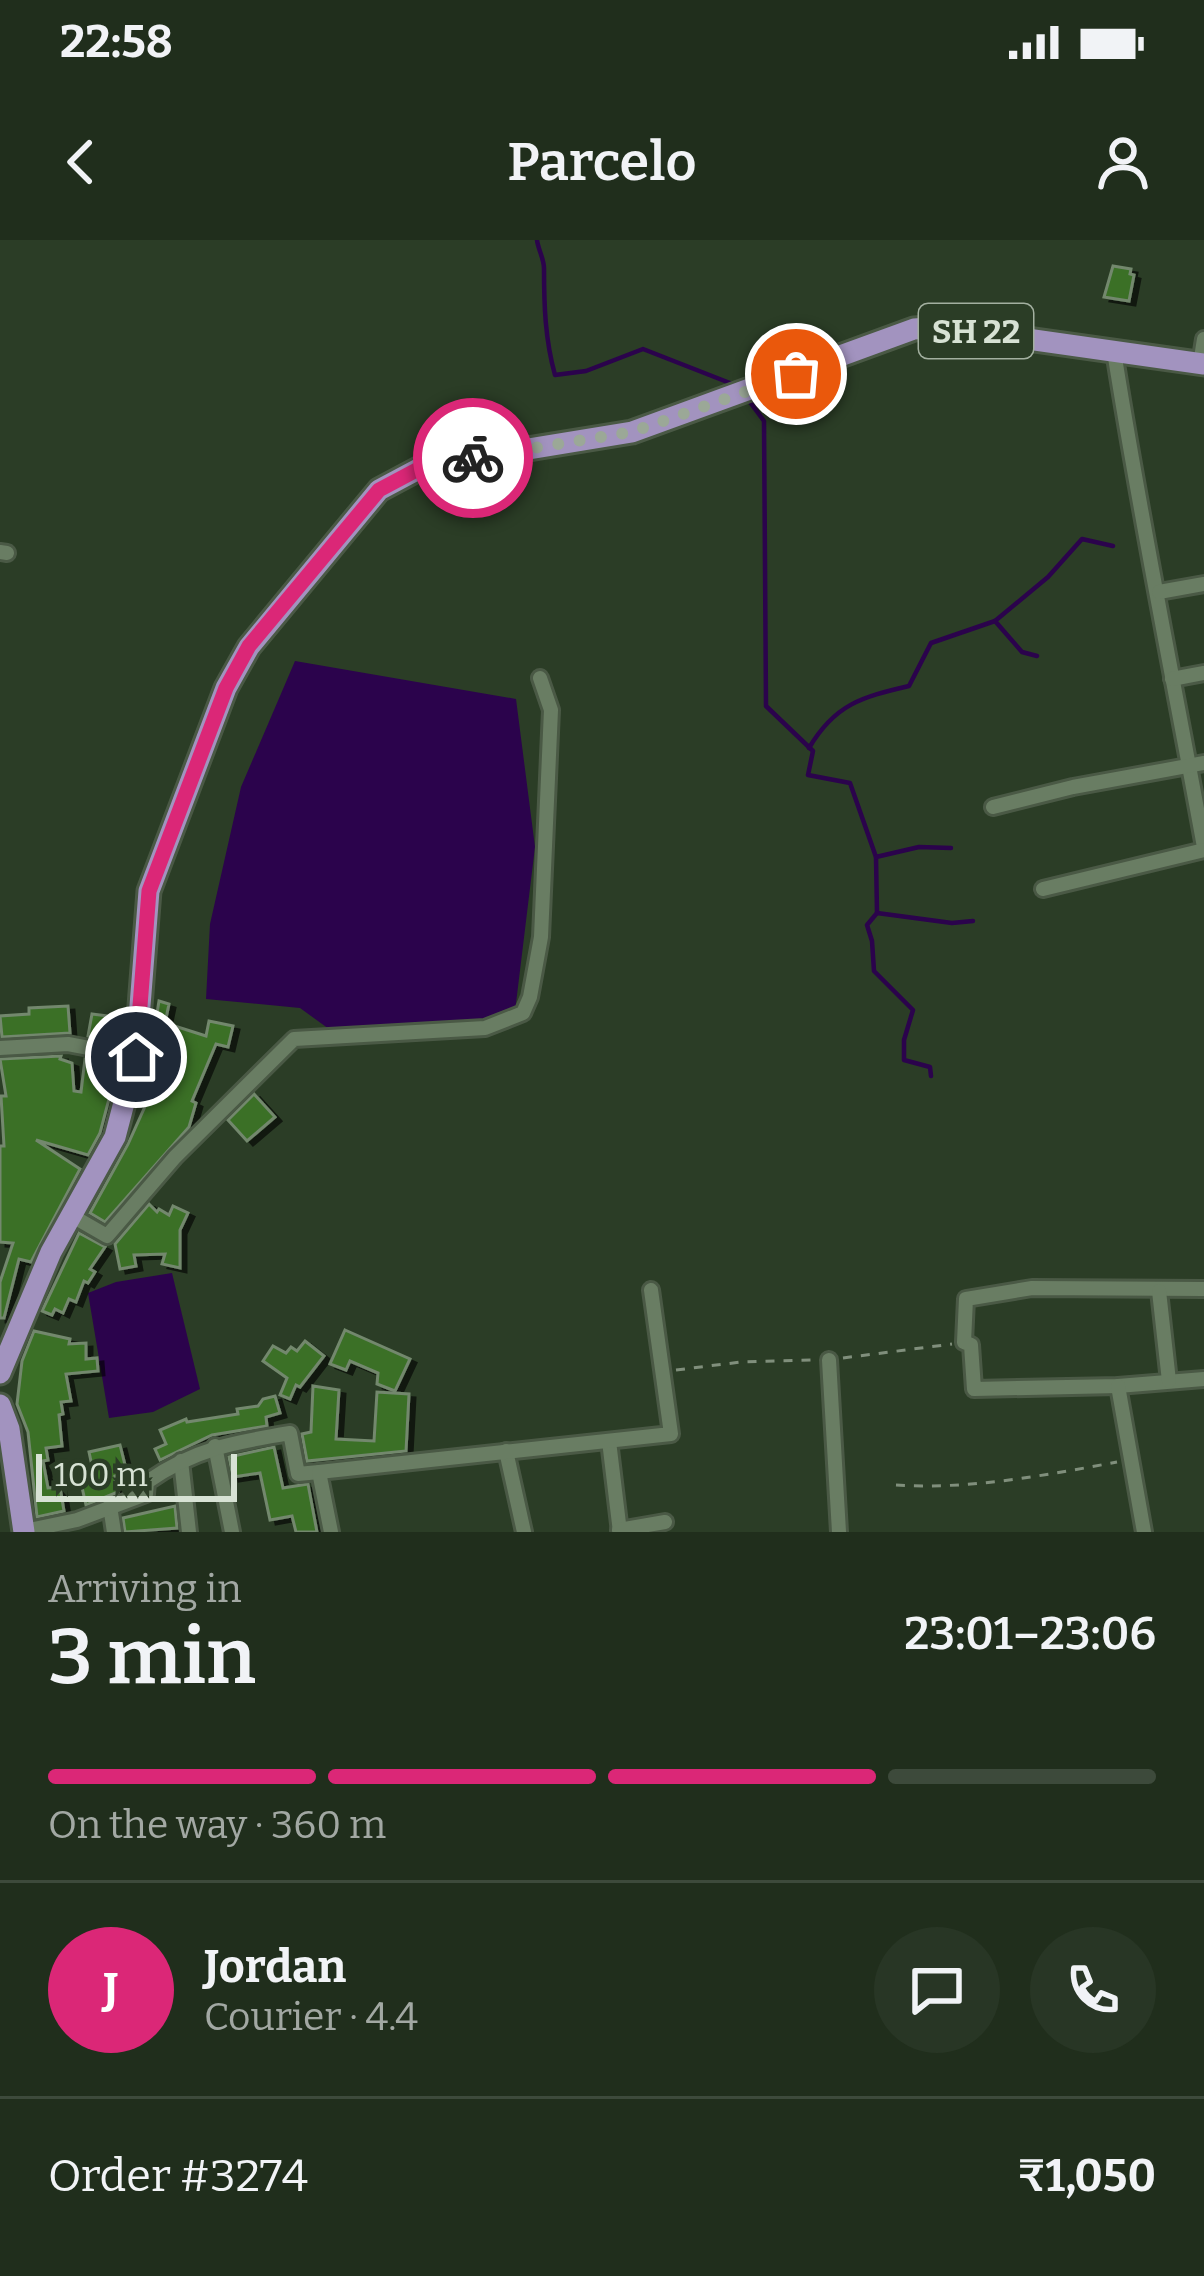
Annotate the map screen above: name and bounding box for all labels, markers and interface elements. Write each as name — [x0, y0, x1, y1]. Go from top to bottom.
text: 22:58 — [60, 15, 173, 69]
icon: back — [48, 129, 114, 195]
icon: person — [1090, 129, 1156, 195]
text: Parcelo — [507, 130, 697, 194]
road number: SH 22 — [919, 304, 1033, 358]
pin — [745, 323, 847, 425]
icon: bag — [763, 341, 829, 407]
courier — [413, 398, 533, 518]
icon: bike — [440, 425, 506, 491]
pin — [85, 1006, 187, 1108]
icon: home — [103, 1024, 169, 1090]
scale bar — [36, 1448, 237, 1501]
text: 100 m — [54, 1455, 148, 1495]
text: Arriving in — [48, 1566, 242, 1612]
text: 23:01–23:06 — [904, 1607, 1156, 1661]
text: 3 min — [48, 1610, 256, 1704]
text: On the way · 360 m — [48, 1802, 386, 1848]
button: chat — [874, 1927, 1000, 2053]
button: phone — [1030, 1927, 1156, 2053]
text: Jordan — [204, 1940, 346, 1994]
text: J — [103, 1963, 119, 2017]
text: Courier · 4.4 — [204, 1994, 418, 2040]
text: Order #3274 — [48, 2149, 308, 2203]
text: ₹1,050 — [1017, 2149, 1156, 2203]

